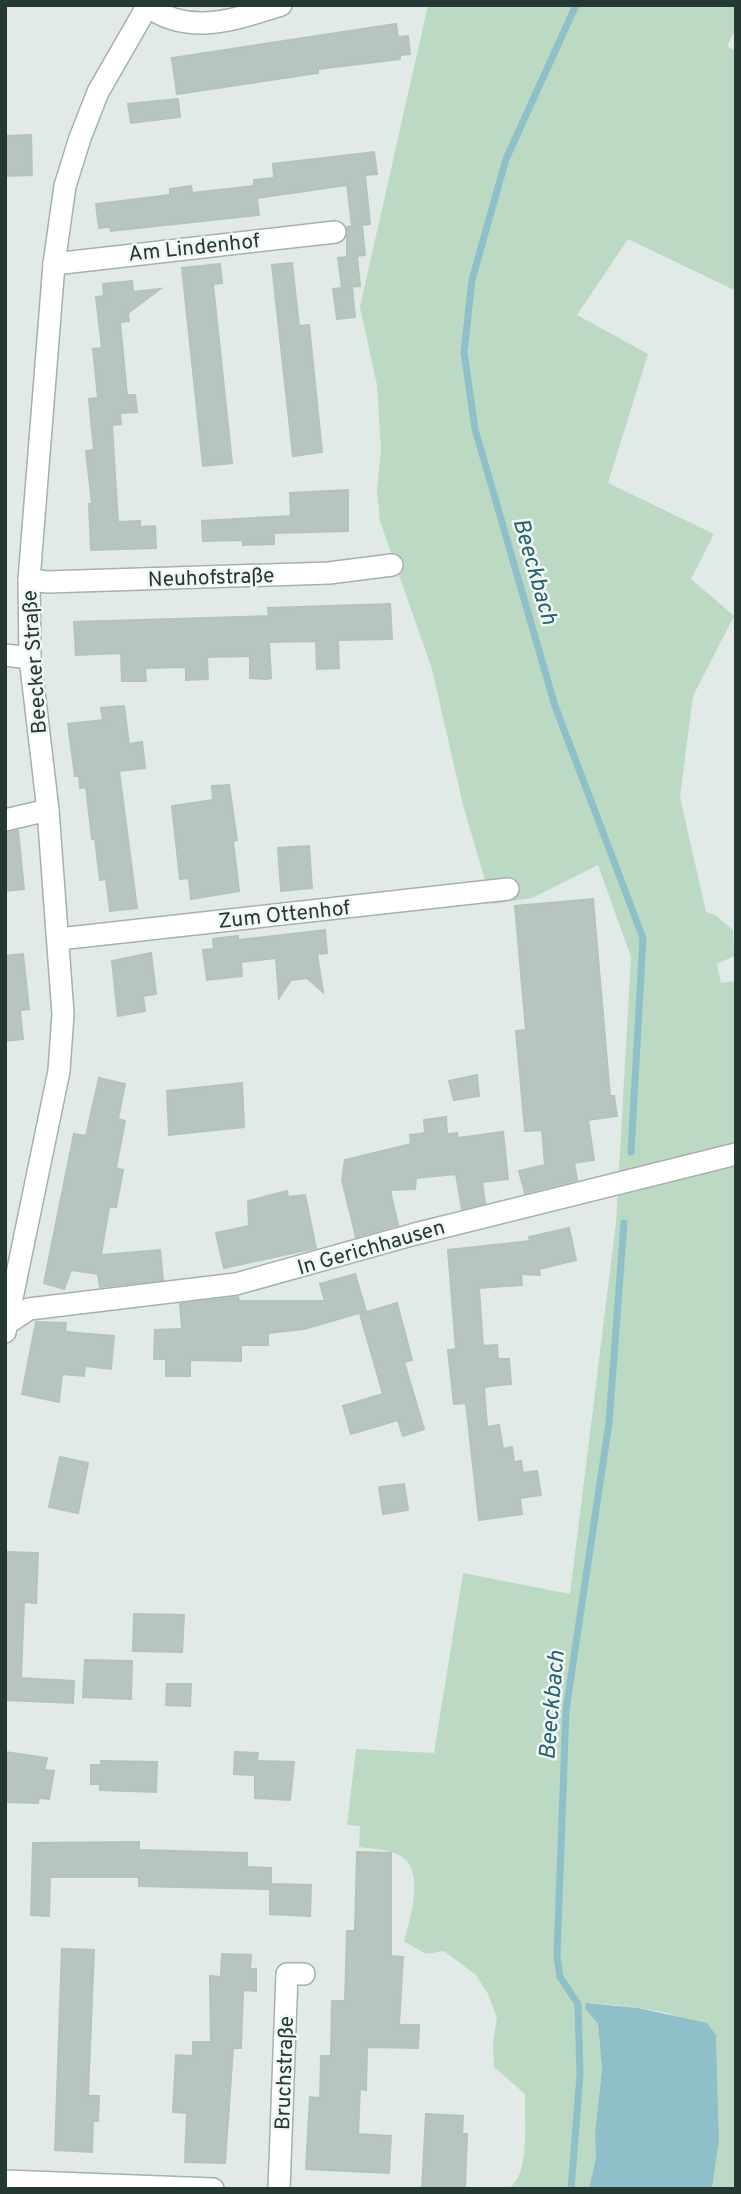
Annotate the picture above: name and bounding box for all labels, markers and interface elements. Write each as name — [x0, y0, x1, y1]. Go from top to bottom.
street label: Am Lindenhof — [127, 228, 261, 269]
water label: Beeckbach — [505, 515, 563, 629]
street label: Neuhofstraße — [147, 563, 275, 594]
street label: Beecker Straße — [17, 589, 54, 735]
street label: Zum Ottenhof — [217, 895, 352, 936]
street label: In Gerichhausen — [295, 1214, 448, 1282]
water label: Beeckbach — [534, 1649, 573, 1761]
street label: Bruchstraße — [270, 2016, 301, 2131]

